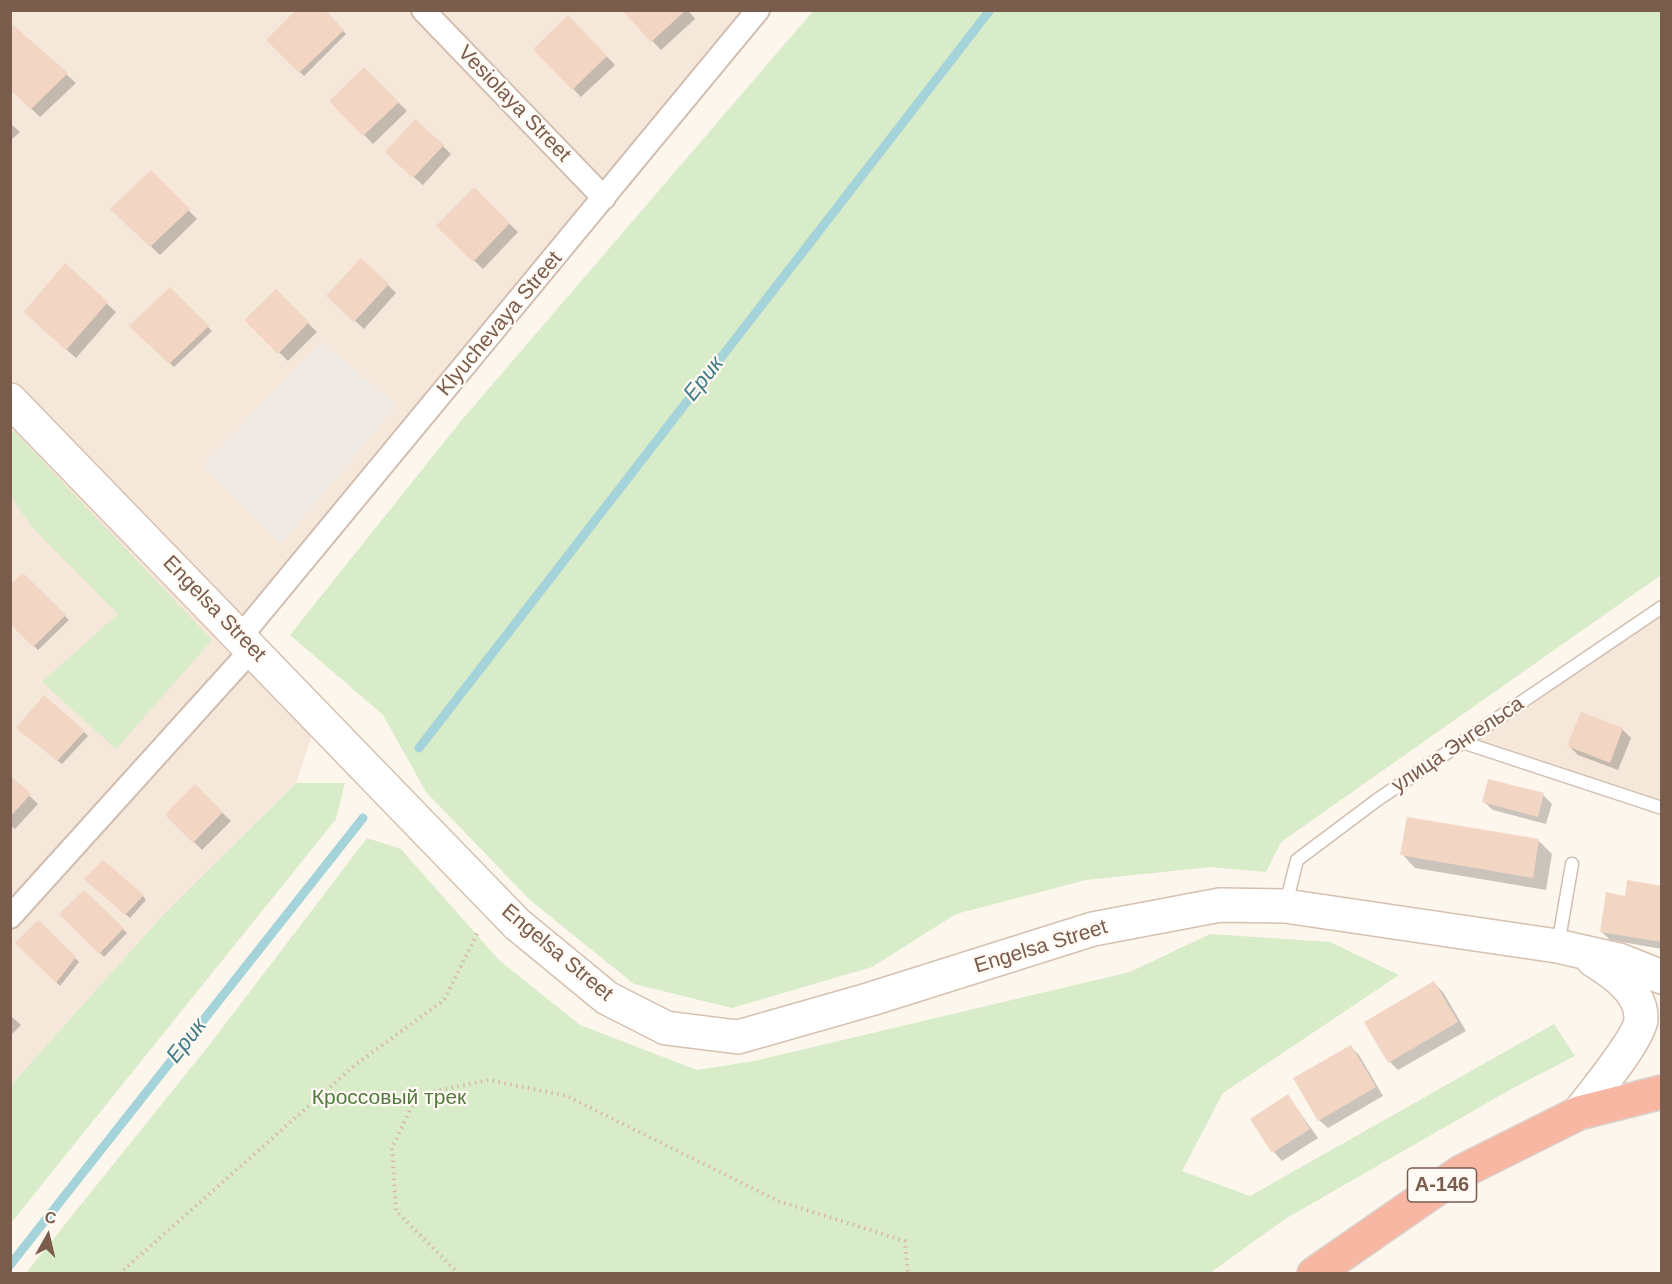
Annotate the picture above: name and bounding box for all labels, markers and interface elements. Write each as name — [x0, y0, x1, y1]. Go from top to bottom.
street label: Vesiolaya Street — [452, 41, 576, 167]
street label: Klyuchevaya Street — [432, 247, 568, 401]
water label: Ерик — [678, 351, 730, 407]
street label: Engelsa Street — [157, 551, 271, 667]
street label: улица Энгельса — [1387, 692, 1529, 798]
street label: Engelsa Street — [496, 899, 618, 1007]
street label: Engelsa Street — [971, 915, 1111, 979]
water label: Ерик — [161, 1013, 213, 1069]
park label: Кроссовый трек — [312, 1085, 466, 1111]
road number: А-146 — [1408, 1168, 1476, 1202]
north arrow — [18, 1206, 78, 1266]
text: С — [44, 1208, 57, 1227]

